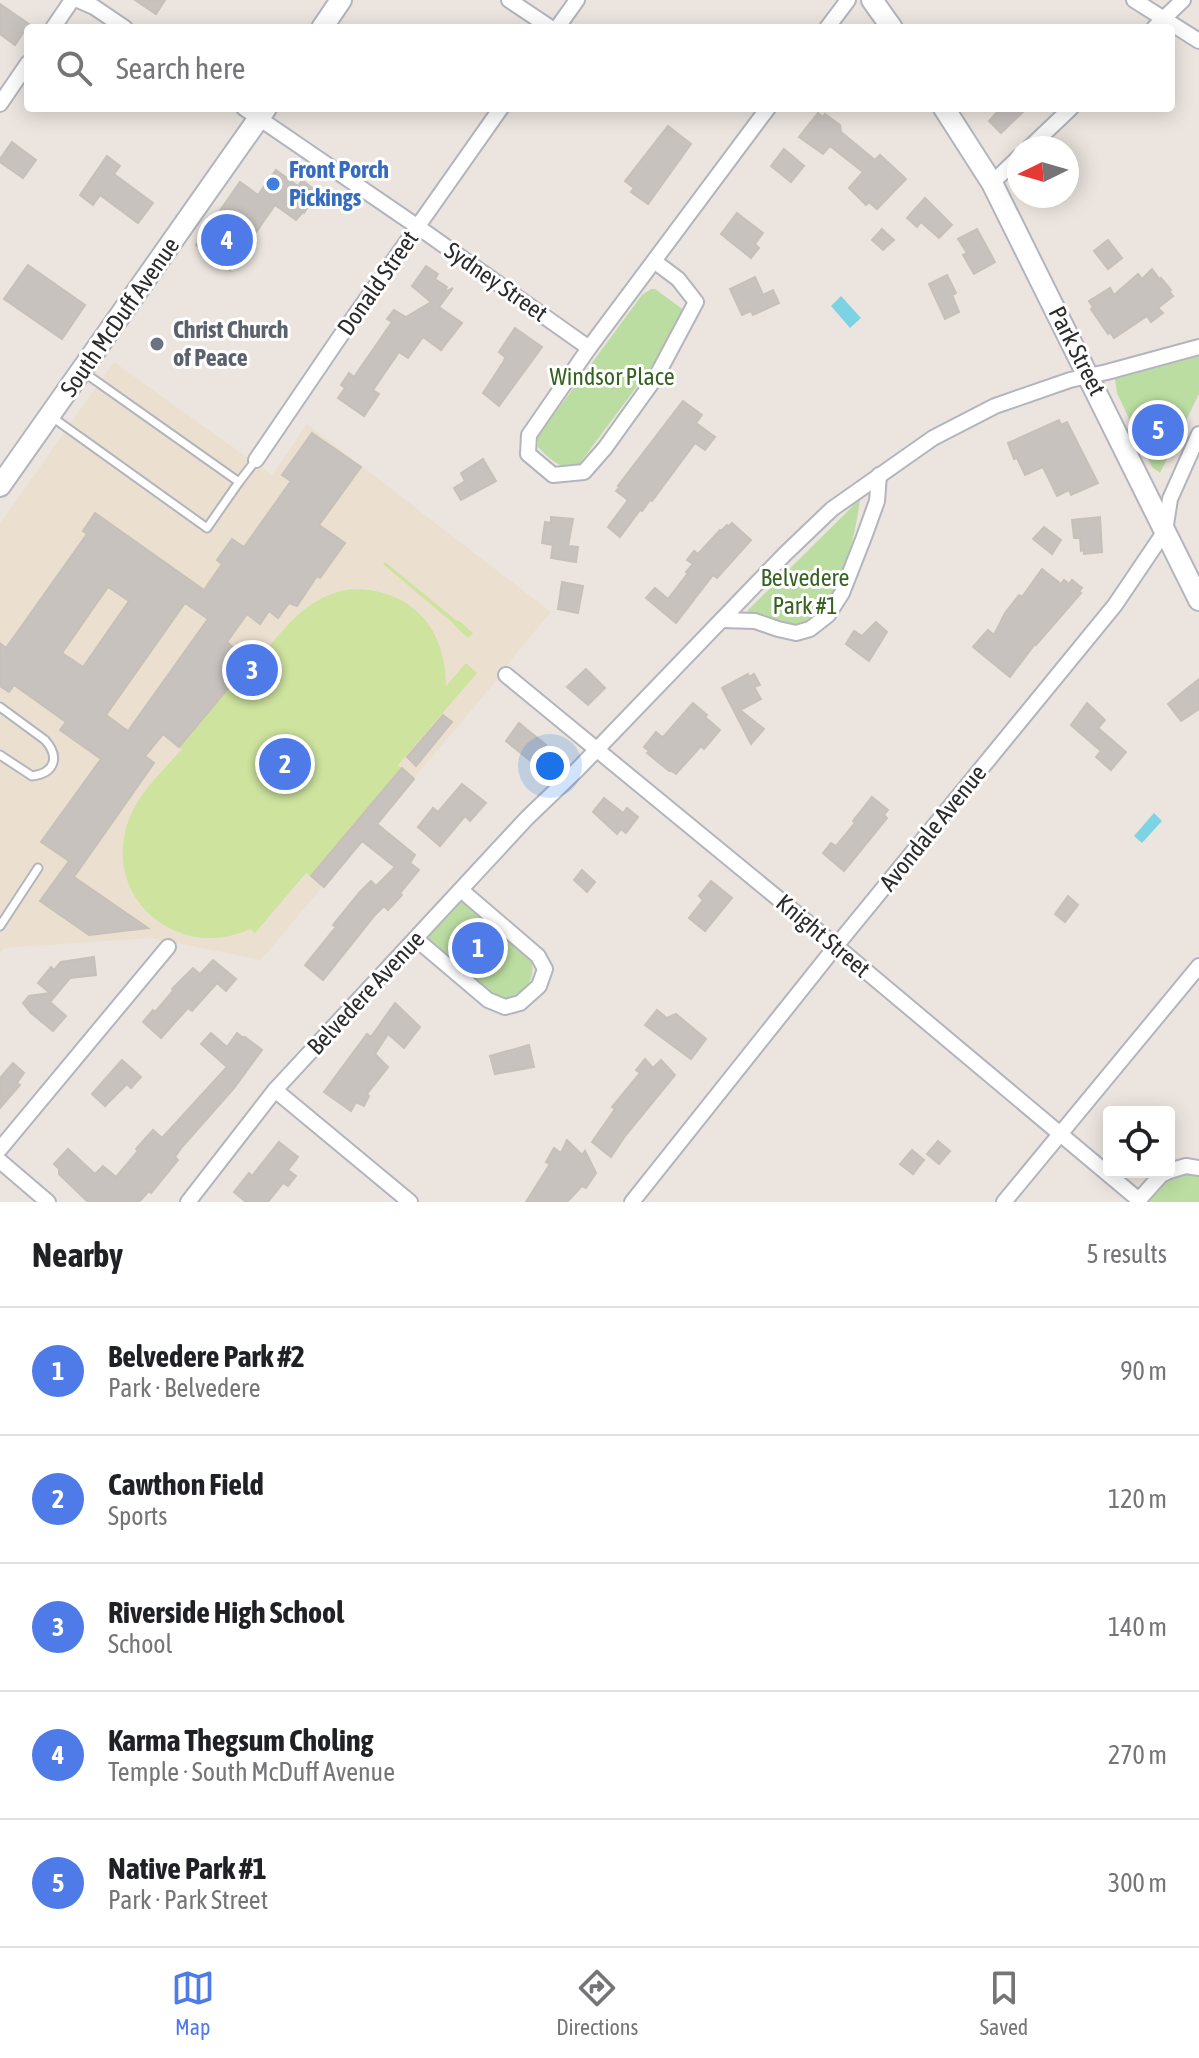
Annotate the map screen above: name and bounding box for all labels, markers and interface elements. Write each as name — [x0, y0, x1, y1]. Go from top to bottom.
search box — [24, 24, 1175, 112]
icon: search — [52, 46, 96, 90]
text: Search here — [116, 51, 245, 85]
north arrow — [1007, 136, 1079, 208]
place label: Front Porch Pickings — [289, 156, 389, 211]
marker: Front Porch Pickings — [264, 175, 282, 193]
pin: 4 — [201, 210, 253, 270]
street label: Donald Street — [332, 225, 423, 340]
street label: South McDuff Avenue — [55, 232, 184, 401]
street label: Sydney Street — [440, 236, 553, 327]
street label: Park Street — [1044, 302, 1111, 400]
place label: Christ Church of Peace — [173, 316, 288, 371]
marker: Christ Church of Peace — [148, 335, 166, 353]
park label: Windsor Place — [549, 363, 675, 390]
pin: 5 — [1132, 400, 1184, 460]
park label: Belvedere Park #1 — [760, 564, 850, 619]
pin: 3 — [226, 640, 278, 700]
pin: 2 — [259, 734, 311, 794]
your location — [530, 746, 570, 786]
street label: Avondale Avenue — [874, 760, 991, 896]
street label: Knight Street — [771, 889, 876, 983]
pin: 1 — [452, 918, 504, 978]
street label: Belvedere Avenue — [302, 925, 430, 1060]
map controls — [1103, 1106, 1175, 1178]
button: locate — [1103, 1106, 1175, 1178]
text: Nearby — [32, 1235, 123, 1274]
text: 5 results — [1086, 1239, 1167, 1269]
text: Belvedere Park #2 — [108, 1339, 305, 1373]
text: 1 — [52, 1356, 64, 1386]
text: 90 m — [1120, 1356, 1167, 1386]
text: Park · Belvedere — [108, 1373, 261, 1403]
text: Cawthon Field — [108, 1467, 264, 1501]
text: 2 — [52, 1484, 64, 1514]
text: 120 m — [1108, 1484, 1167, 1514]
text: Sports — [108, 1501, 168, 1531]
text: Riverside High School — [108, 1595, 344, 1629]
text: 3 — [52, 1612, 64, 1642]
text: 140 m — [1108, 1612, 1167, 1642]
text: School — [108, 1629, 172, 1659]
text: Karma Thegsum Choling — [108, 1723, 373, 1757]
text: 4 — [52, 1740, 64, 1770]
text: 270 m — [1108, 1740, 1167, 1770]
text: Temple · South McDuff Avenue — [108, 1757, 395, 1787]
text: Native Park #1 — [108, 1851, 267, 1885]
text: 5 — [52, 1868, 64, 1898]
text: 300 m — [1108, 1868, 1167, 1898]
text: Park · Park Street — [108, 1885, 268, 1915]
tab: Map — [171, 1966, 215, 2040]
tab: Directions — [556, 1966, 638, 2040]
tab: Saved — [980, 1966, 1028, 2040]

